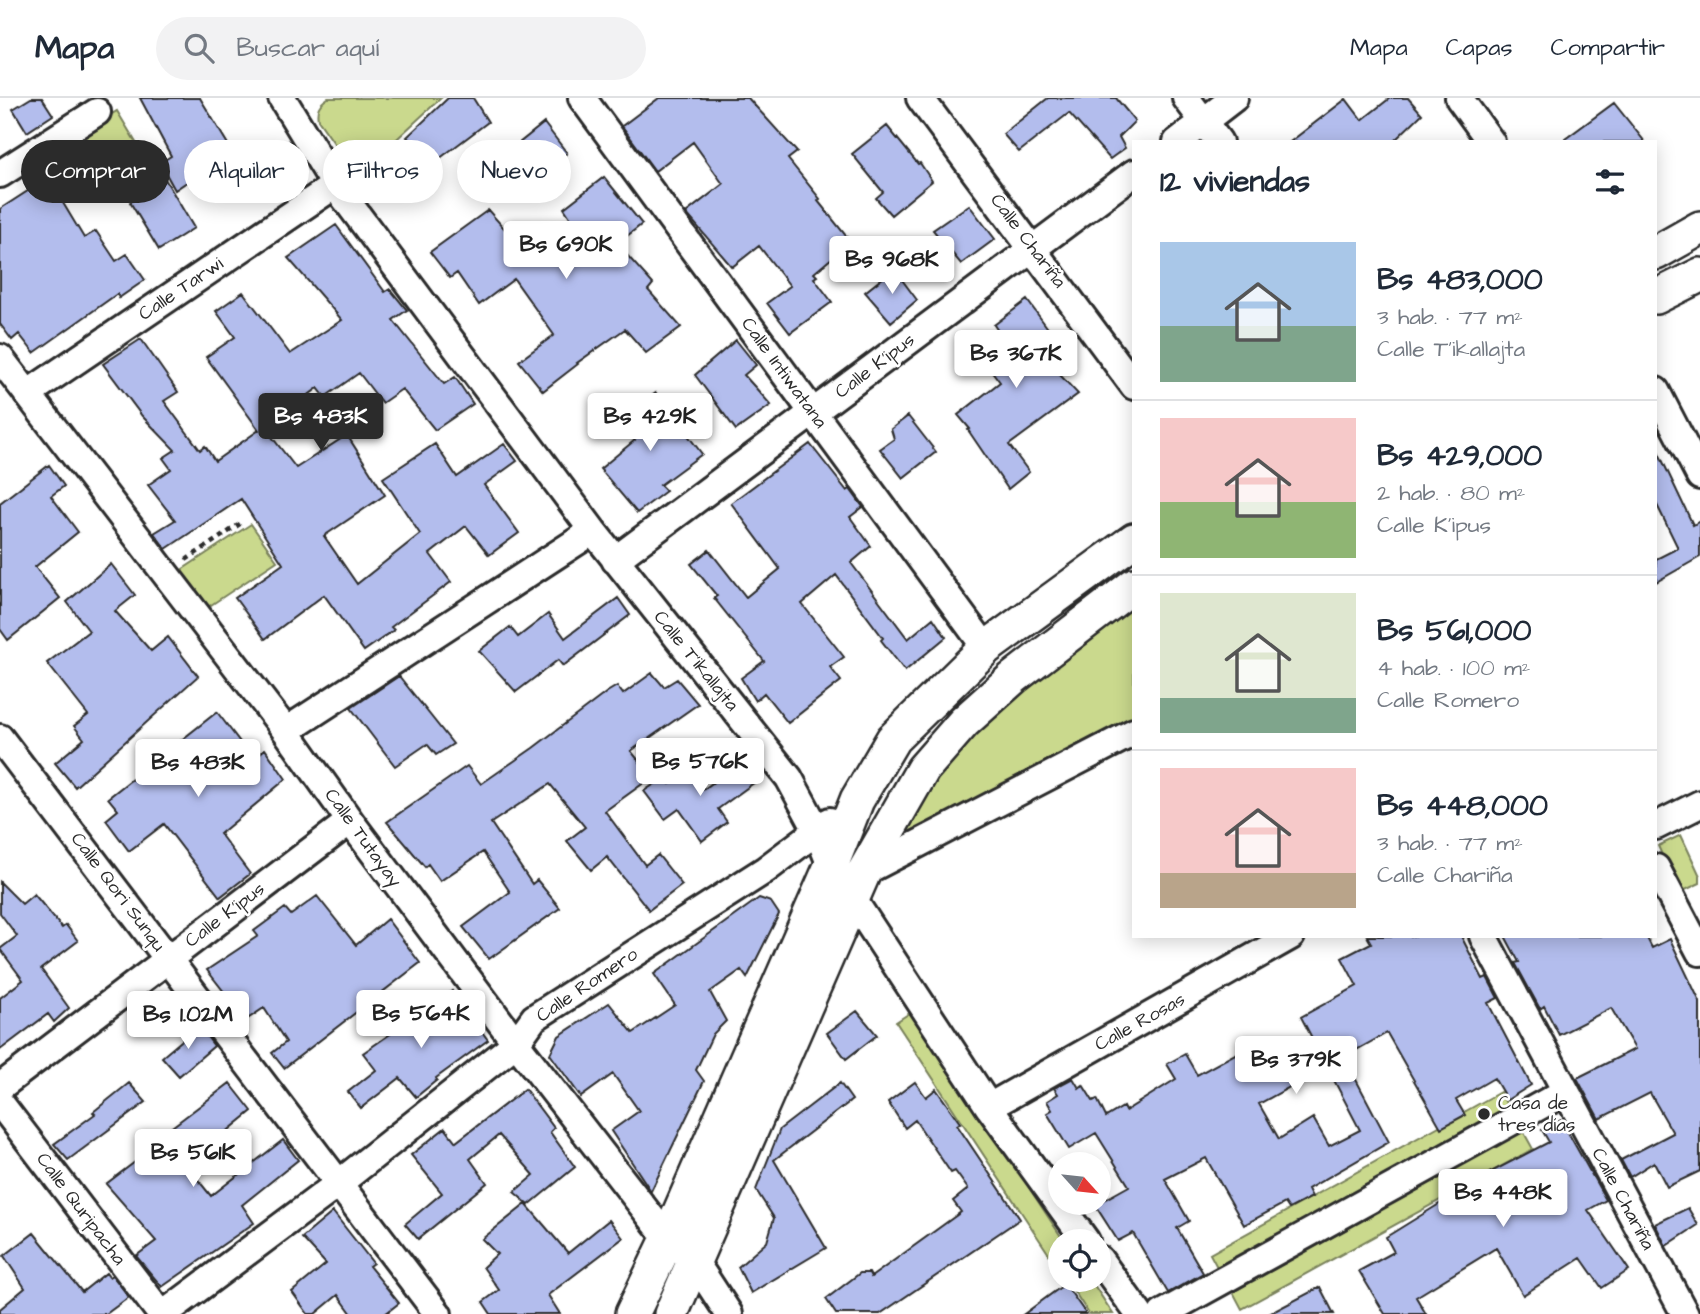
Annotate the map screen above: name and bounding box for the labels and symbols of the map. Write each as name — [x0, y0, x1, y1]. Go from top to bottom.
street label: Calle Chariña — [984, 188, 1073, 294]
pin: Bs 690K — [501, 222, 631, 281]
pin: Bs 968K — [827, 236, 957, 296]
street label: Calle Tarwi — [133, 251, 229, 327]
street label: Calle Intiwatana — [734, 312, 834, 434]
street label: Calle K'ipus — [829, 327, 921, 405]
pin: Bs 367K — [951, 330, 1081, 390]
pin: Bs 483K — [256, 394, 386, 453]
pin: Bs 429K — [585, 394, 715, 453]
street label: Calle T'ikallajta — [647, 605, 745, 717]
pin: Bs 576K — [635, 738, 765, 798]
pin: Bs 483K — [133, 740, 263, 799]
street label: Calle Tutayay — [317, 783, 408, 894]
street label: Calle Qori Sunqu — [64, 827, 172, 957]
street label: Calle K'ipus — [179, 876, 271, 954]
street label: Calle Romero — [531, 941, 643, 1029]
street label: Calle Rosas — [1090, 986, 1190, 1058]
pin: Bs 564K — [356, 990, 486, 1050]
pin: Bs 1.02M — [116, 992, 260, 1051]
pin: Bs 379K — [1231, 1037, 1361, 1096]
place label: Casa de tres días — [1498, 1090, 1575, 1139]
marker: Casa de tres días — [1476, 1106, 1492, 1122]
pin: Bs 561K — [128, 1130, 258, 1189]
street label: Calle Chariña — [1585, 1143, 1661, 1255]
street label: Calle Quripacha — [30, 1147, 133, 1271]
north arrow — [1048, 1152, 1111, 1214]
pin: Bs 448K — [1438, 1170, 1568, 1229]

